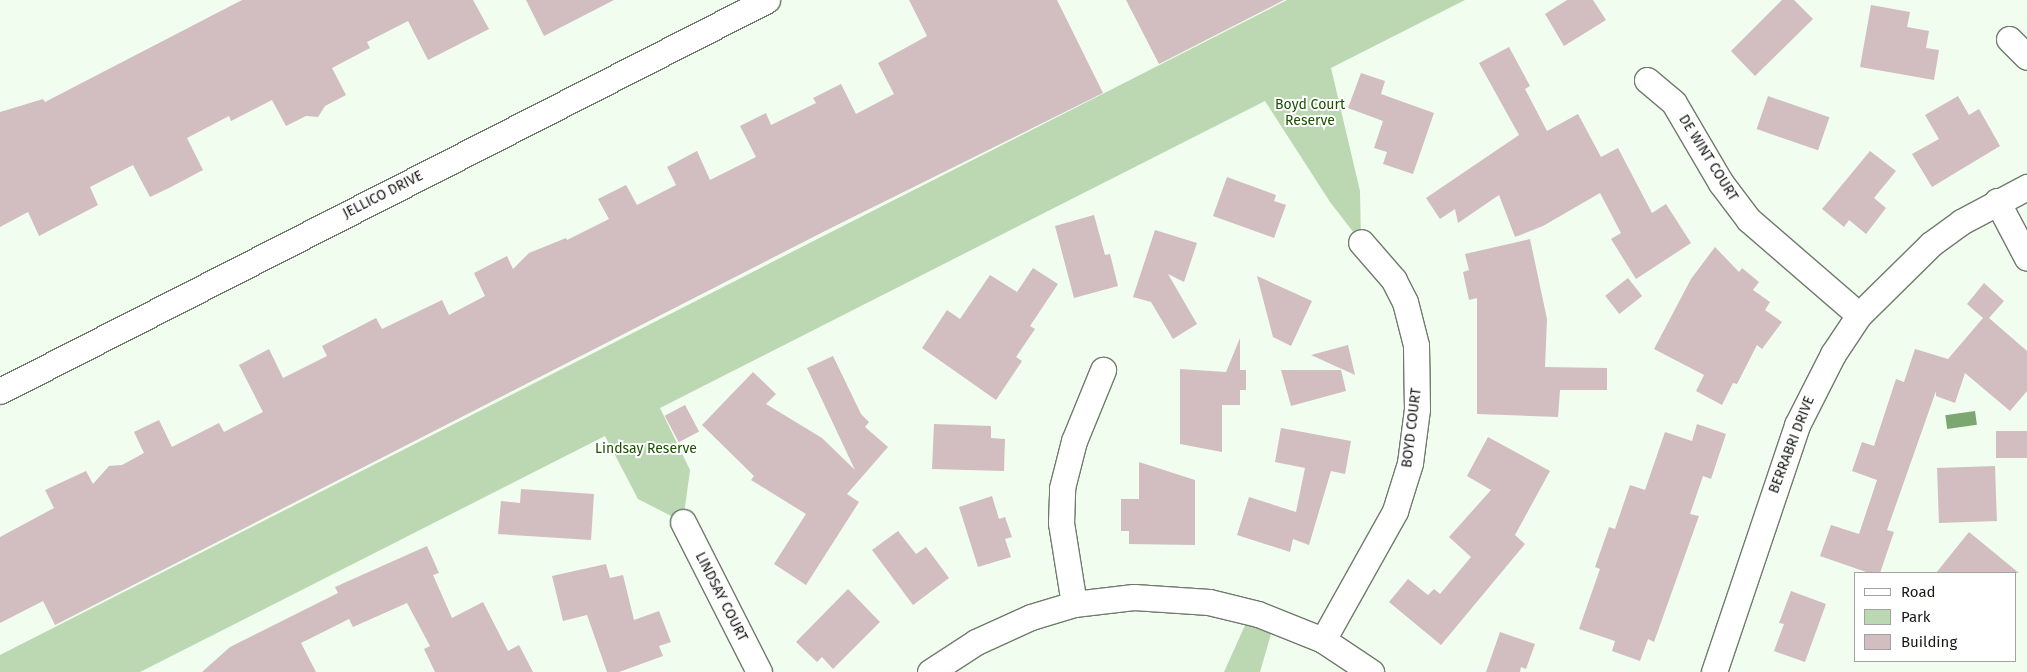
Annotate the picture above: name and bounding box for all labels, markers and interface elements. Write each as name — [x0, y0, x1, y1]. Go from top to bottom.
park label: Boyd Court Reserve — [1275, 97, 1345, 130]
street label: DE WINT COURT — [1675, 112, 1741, 204]
street label: JELLICO DRIVE — [340, 168, 426, 222]
street label: BOYD COURT — [1399, 387, 1425, 469]
street label: BERRABRI DRIVE — [1766, 394, 1818, 496]
park label: Lindsay Reserve — [595, 441, 697, 457]
street label: LINDSAY COURT — [691, 550, 751, 644]
legend — [1854, 572, 2017, 662]
text: Road — [1901, 583, 1936, 601]
text: Park — [1901, 608, 1931, 626]
text: Building — [1901, 633, 1957, 651]

